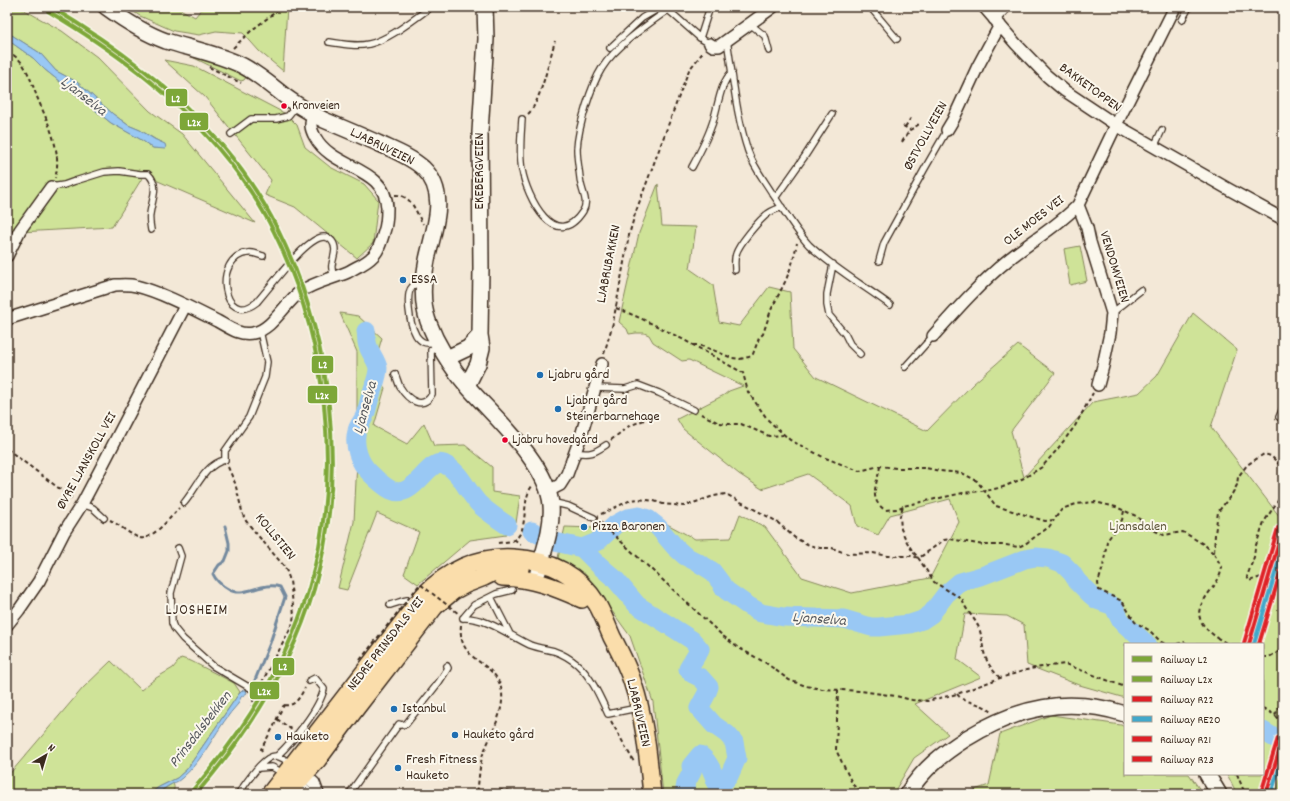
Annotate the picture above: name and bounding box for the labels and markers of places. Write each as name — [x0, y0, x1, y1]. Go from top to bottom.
place label: Kronveien — [292, 97, 340, 116]
marker: Kronveien — [279, 101, 289, 111]
place label: ESSA — [411, 270, 438, 290]
marker: ESSA — [398, 275, 408, 285]
place label: Ljabru gård — [548, 365, 609, 385]
marker: Ljabru gård — [535, 370, 545, 380]
place label: Ljabru gård Steinerbarnehage — [566, 391, 660, 427]
marker: Ljabru gård Steinerbarnehage — [553, 404, 563, 414]
place label: Ljabru hovedgård — [512, 431, 598, 450]
marker: Ljabru hovedgård — [500, 435, 510, 445]
place label: Pizza Baronen — [592, 517, 665, 537]
marker: Pizza Baronen — [579, 522, 589, 532]
place label: Istanbul — [402, 699, 447, 719]
marker: Istanbul — [389, 704, 399, 714]
place label: Hauketo gård — [463, 725, 534, 745]
place label: Hauketo — [286, 727, 329, 747]
marker: Hauketo gård — [450, 730, 460, 740]
marker: Hauketo — [273, 732, 283, 742]
place label: Fresh Fitness Hauketo — [406, 750, 478, 786]
marker: Fresh Fitness Hauketo — [393, 763, 403, 773]

